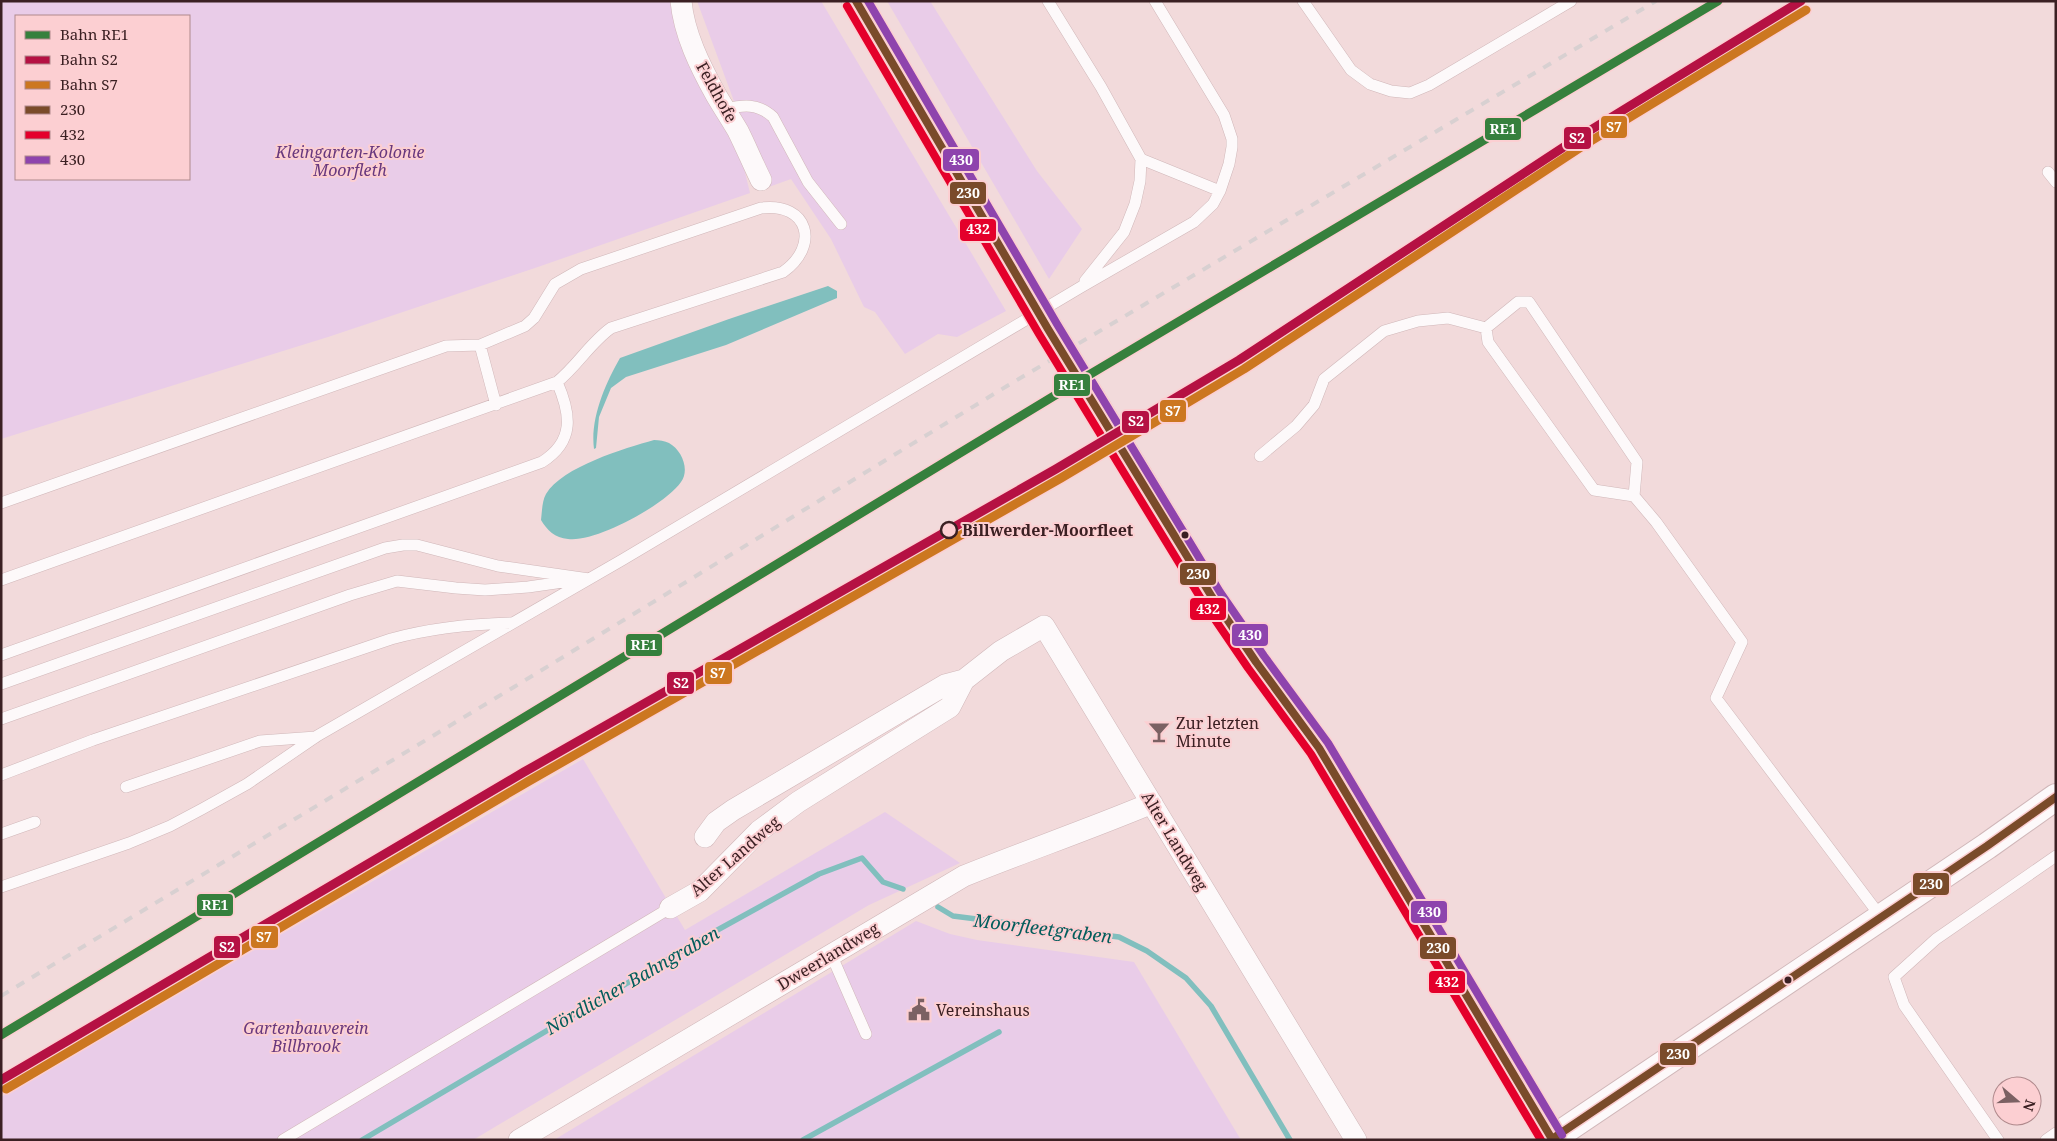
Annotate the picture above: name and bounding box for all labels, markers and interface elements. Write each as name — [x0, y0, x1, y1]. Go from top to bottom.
legend — [15, 15, 190, 180]
text: Bahn RE1 — [60, 24, 129, 44]
text: Bahn S2 — [60, 49, 118, 69]
street label: Feldhofe — [691, 58, 743, 126]
text: Bahn S7 — [60, 74, 118, 94]
text: 230 — [60, 99, 85, 119]
line badge: S7 — [1600, 115, 1628, 139]
line badge: RE1 — [1484, 117, 1522, 141]
text: S7 — [1606, 117, 1622, 136]
text: RE1 — [1489, 119, 1517, 138]
text: 432 — [60, 124, 85, 144]
line badge: S2 — [1563, 126, 1592, 150]
text: S2 — [1569, 128, 1585, 147]
park label: Kleingarten-Kolonie Moorfleth — [275, 141, 425, 181]
line badge: 430 — [942, 148, 980, 172]
text: 430 — [60, 149, 85, 169]
text: 430 — [949, 150, 973, 169]
line badge: 230 — [949, 181, 987, 205]
text: 230 — [956, 183, 980, 202]
line badge: 432 — [959, 218, 997, 242]
text: 432 — [966, 219, 990, 238]
line badge: RE1 — [1053, 373, 1091, 397]
text: RE1 — [1058, 375, 1086, 394]
line badge: S7 — [1159, 399, 1187, 423]
text: S7 — [1165, 401, 1181, 420]
line badge: S2 — [1121, 410, 1150, 434]
text: S2 — [1128, 411, 1144, 430]
place label: Billwerder-Moorfleet — [962, 519, 1134, 541]
marker: Billwerder-Moorfleet — [940, 521, 958, 539]
unlabelled marker — [1180, 530, 1190, 540]
line badge: 230 — [1179, 562, 1217, 586]
text: 230 — [1186, 564, 1210, 583]
line badge: 432 — [1189, 597, 1227, 621]
text: 432 — [1196, 599, 1220, 618]
line badge: 430 — [1231, 623, 1269, 647]
text: 430 — [1238, 625, 1262, 644]
line badge: RE1 — [625, 633, 663, 657]
text: RE1 — [630, 635, 658, 654]
line badge: S7 — [704, 661, 733, 685]
text: S7 — [710, 663, 726, 682]
line badge: S2 — [666, 671, 695, 695]
text: S2 — [673, 673, 689, 692]
place label: Zur letzten Minute — [1176, 712, 1259, 752]
bar icon: Zur letzten Minute — [1146, 719, 1172, 745]
street label: Alter Landweg — [1137, 787, 1214, 895]
street label: Alter Landweg — [685, 811, 785, 901]
line badge: 230 — [1912, 872, 1950, 896]
text: 230 — [1919, 874, 1943, 893]
line badge: RE1 — [196, 893, 234, 917]
text: RE1 — [201, 895, 229, 914]
line badge: 430 — [1410, 900, 1448, 924]
text: 430 — [1417, 902, 1441, 921]
water label: Moorfleetgraben — [971, 907, 1114, 948]
street label: Dweerlandweg — [773, 917, 883, 995]
water label: Nördlicher Bahngraben — [540, 920, 724, 1040]
line badge: S7 — [250, 925, 279, 949]
text: S7 — [256, 927, 272, 946]
line badge: S2 — [213, 935, 241, 959]
line badge: 230 — [1419, 936, 1457, 960]
text: S2 — [219, 937, 235, 956]
text: 230 — [1426, 938, 1450, 957]
line badge: 432 — [1428, 970, 1466, 994]
text: 432 — [1435, 972, 1459, 991]
unlabelled marker — [1783, 975, 1793, 985]
public building icon: Vereinshaus — [906, 997, 932, 1023]
place label: Vereinshaus — [936, 999, 1030, 1021]
park label: Gartenbauverein Billbrook — [243, 1017, 369, 1057]
line badge: 230 — [1659, 1042, 1697, 1066]
text: 230 — [1666, 1044, 1690, 1063]
north arrow — [1992, 1076, 2042, 1126]
text: N — [2019, 1097, 2041, 1114]

